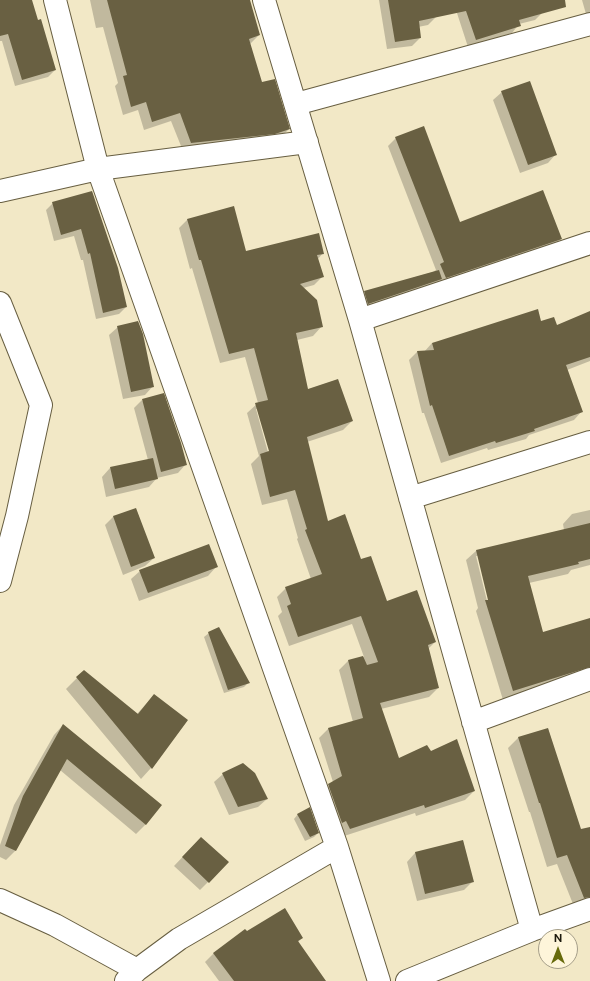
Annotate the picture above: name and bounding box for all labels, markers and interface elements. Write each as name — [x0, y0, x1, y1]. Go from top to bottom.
north arrow — [538, 929, 578, 969]
text: N — [554, 932, 562, 944]

